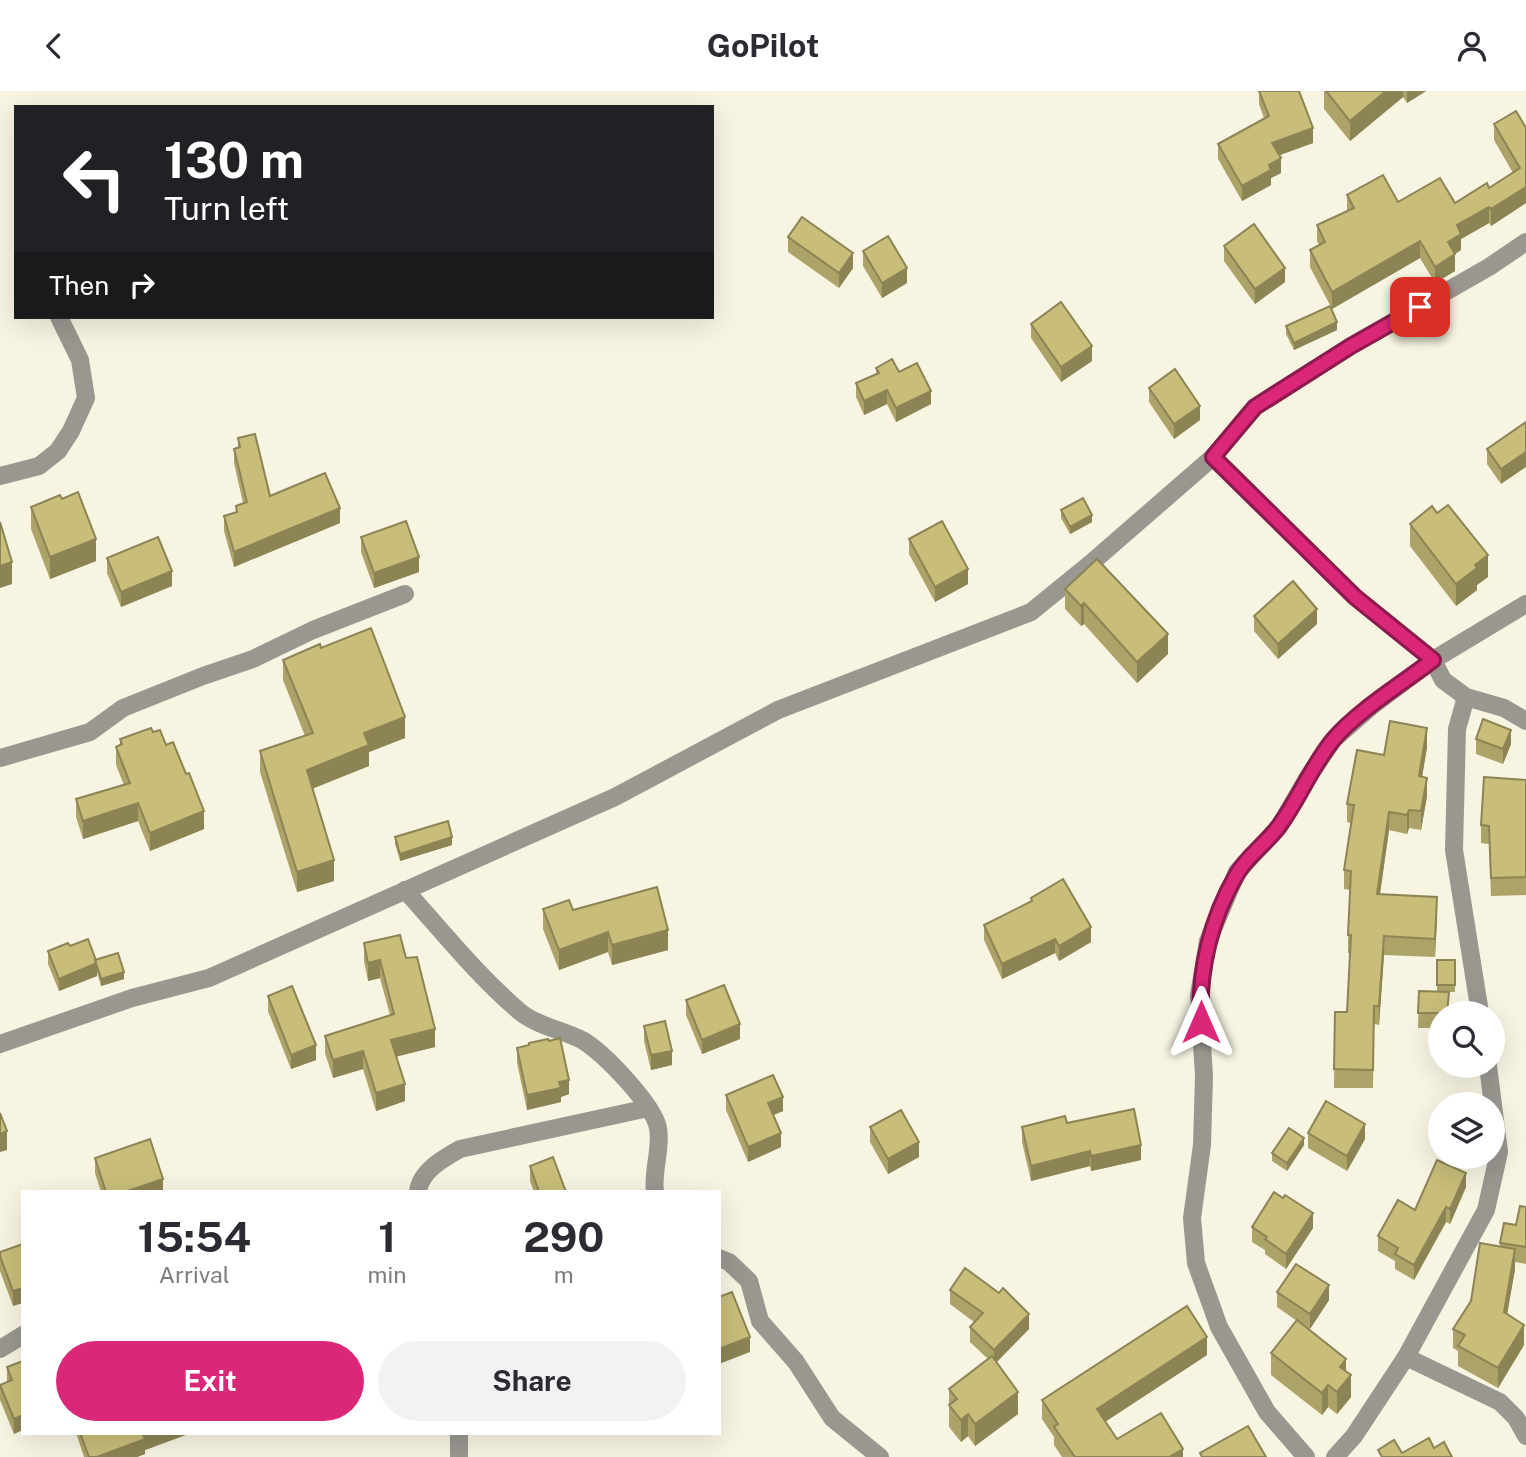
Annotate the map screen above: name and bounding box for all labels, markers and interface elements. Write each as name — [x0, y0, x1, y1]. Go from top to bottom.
icon: back — [35, 27, 73, 65]
text: GoPilot — [707, 27, 819, 64]
icon: person — [1453, 27, 1491, 65]
text: 130 m — [164, 131, 304, 189]
icon: left — [49, 133, 140, 224]
text: Turn left — [164, 190, 289, 227]
icon: right — [123, 266, 161, 304]
text: Then — [49, 270, 109, 301]
pin — [1390, 277, 1450, 337]
icon: arrive — [1401, 288, 1439, 326]
position arrow — [1164, 985, 1238, 1059]
map controls — [1428, 1001, 1505, 1169]
button: search — [1428, 1001, 1505, 1078]
button: layers — [1428, 1092, 1505, 1169]
text: 15:54 — [138, 1212, 251, 1261]
text: 1 — [378, 1212, 396, 1261]
text: 290 — [523, 1212, 604, 1261]
text: Arrival — [159, 1261, 230, 1288]
text: min — [368, 1261, 407, 1288]
text: m — [554, 1261, 574, 1288]
button: Exit — [56, 1341, 364, 1421]
button: Share — [378, 1341, 686, 1421]

